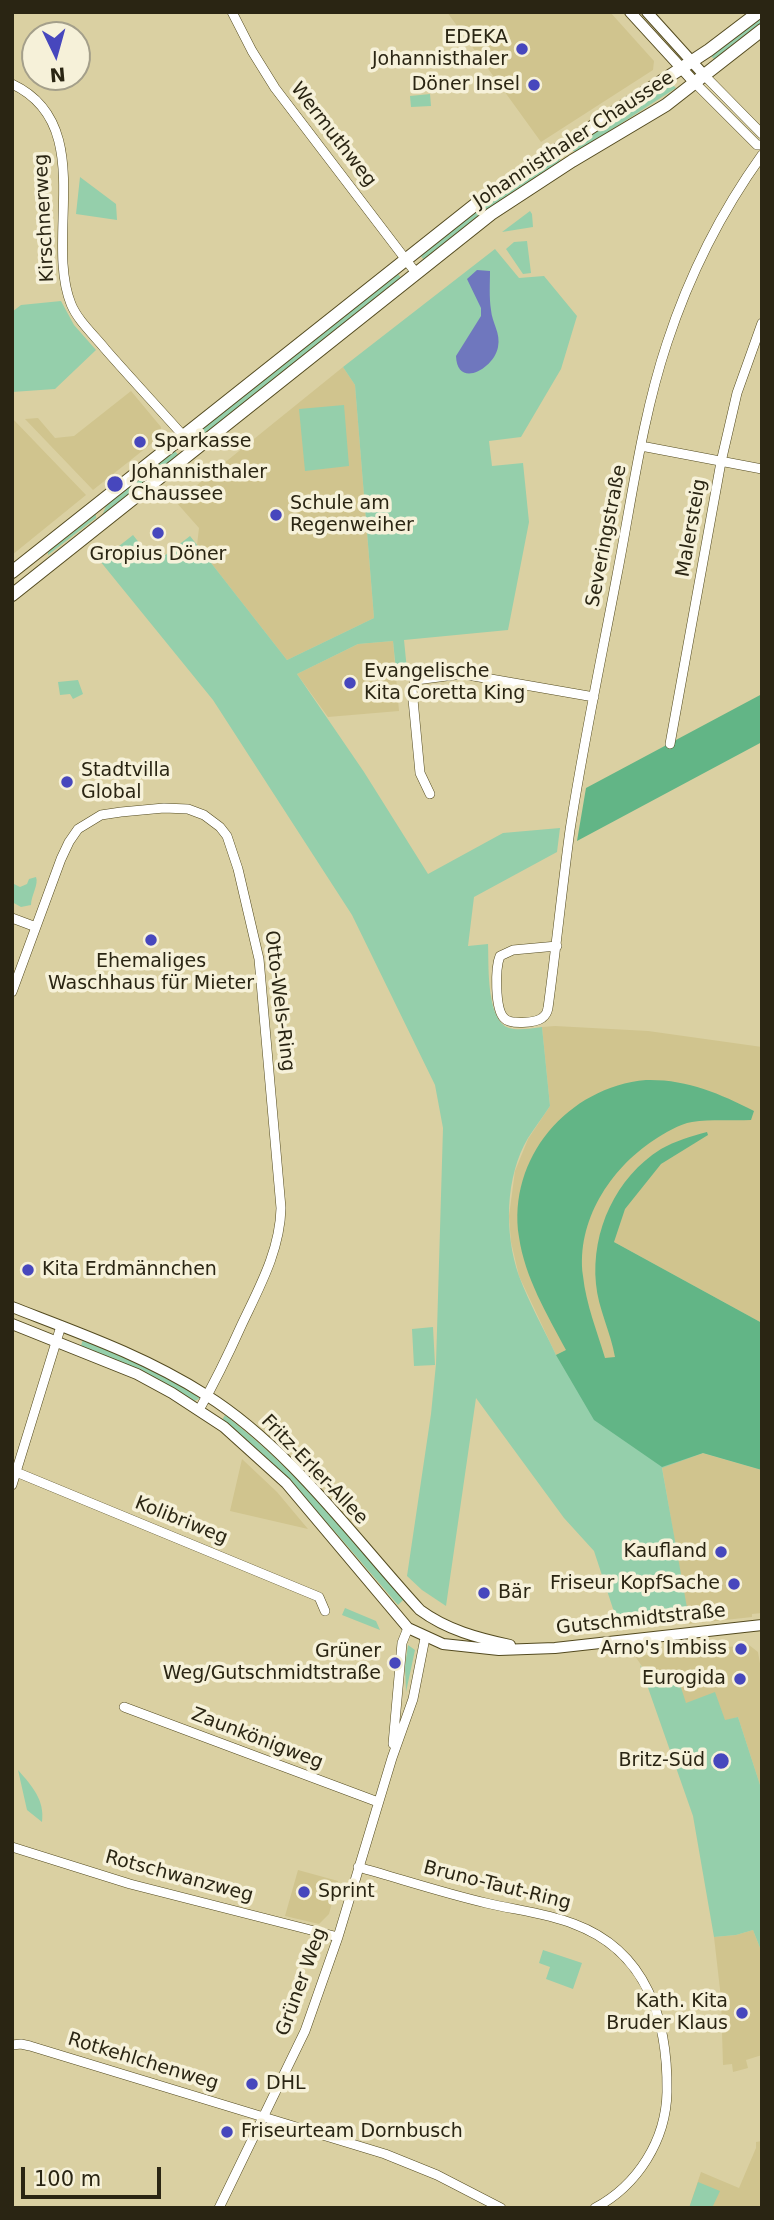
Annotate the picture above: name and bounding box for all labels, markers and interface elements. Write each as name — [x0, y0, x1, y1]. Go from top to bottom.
north arrow — [21, 21, 91, 91]
place label: EDEKA Johannisthaler — [372, 27, 508, 71]
marker: EDEKA Johannisthaler — [514, 41, 530, 57]
text: N — [49, 63, 67, 87]
street label: Johannisthaler Chaussee — [470, 67, 678, 213]
place label: Döner Insel — [412, 74, 520, 96]
marker: Döner Insel — [526, 77, 542, 93]
street label: Wermuthweg — [285, 78, 381, 192]
street label: Kirschnerweg — [30, 153, 60, 283]
place label: Sparkasse — [154, 431, 251, 453]
marker: Sparkasse — [132, 434, 148, 450]
place label: Johannisthaler Chaussee — [131, 462, 267, 506]
street label: Severingstraße — [582, 463, 632, 609]
marker: Johannisthaler Chaussee — [105, 474, 125, 494]
street label: Malersteig — [672, 477, 712, 579]
place label: Schule am Regenweiher — [290, 493, 414, 537]
marker: Schule am Regenweiher — [268, 507, 284, 523]
marker: Gropius Döner — [150, 525, 166, 541]
place label: Gropius Döner — [90, 544, 226, 566]
place label: Evangelische Kita Coretta King — [364, 661, 525, 705]
marker: Evangelische Kita Coretta King — [342, 675, 358, 691]
place label: Stadtvilla Global — [81, 760, 170, 804]
marker: Stadtvilla Global — [59, 774, 75, 790]
street label: Otto-Wels-Ring — [259, 929, 299, 1073]
marker: Ehemaliges Waschhaus für Mieter — [143, 932, 159, 948]
place label: Ehemaliges Waschhaus für Mieter — [48, 951, 254, 995]
place label: Kita Erdmännchen — [42, 1259, 217, 1281]
marker: Kita Erdmännchen — [20, 1262, 36, 1278]
street label: Fritz-Erler-Allee — [256, 1410, 372, 1530]
street label: Kolibriweg — [131, 1492, 231, 1550]
place label: Kaufland — [623, 1541, 707, 1563]
marker: Kaufland — [713, 1544, 729, 1560]
place label: Friseur KopfSache — [550, 1573, 720, 1595]
marker: Friseur KopfSache — [726, 1576, 742, 1592]
place label: Bär — [498, 1582, 530, 1604]
marker: Bär — [476, 1585, 492, 1601]
street label: Gutschmidtstraße — [555, 1600, 727, 1640]
place label: Arno's Imbiss — [600, 1638, 727, 1660]
place label: Grüner Weg/Gutschmidtstraße — [163, 1641, 381, 1685]
marker: Arno's Imbiss — [733, 1641, 749, 1657]
marker: Grüner Weg/Gutschmidtstraße — [387, 1655, 403, 1671]
place label: Eurogida — [642, 1668, 726, 1690]
marker: Eurogida — [732, 1671, 748, 1687]
street label: Zaunkönigweg — [188, 1703, 326, 1775]
place label: Britz-Süd — [618, 1750, 705, 1772]
marker: Britz-Süd — [711, 1751, 731, 1771]
street label: Rotschwanzweg — [102, 1846, 256, 1908]
street label: Bruno-Taut-Ring — [421, 1857, 573, 1915]
place label: Sprint — [318, 1881, 375, 1903]
marker: Sprint — [296, 1884, 312, 1900]
street label: Grüner Weg — [272, 1925, 332, 2039]
place label: Kath. Kita Bruder Klaus — [606, 1991, 728, 2035]
marker: Kath. Kita Bruder Klaus — [734, 2005, 750, 2021]
street label: Rotkehlchenweg — [65, 2028, 221, 2096]
place label: DHL — [266, 2073, 306, 2095]
marker: DHL — [244, 2076, 260, 2092]
place label: Friseurteam Dornbusch — [241, 2121, 463, 2143]
marker: Friseurteam Dornbusch — [219, 2124, 235, 2140]
scale bar — [24, 2154, 164, 2198]
text: 100 m — [34, 2167, 101, 2191]

